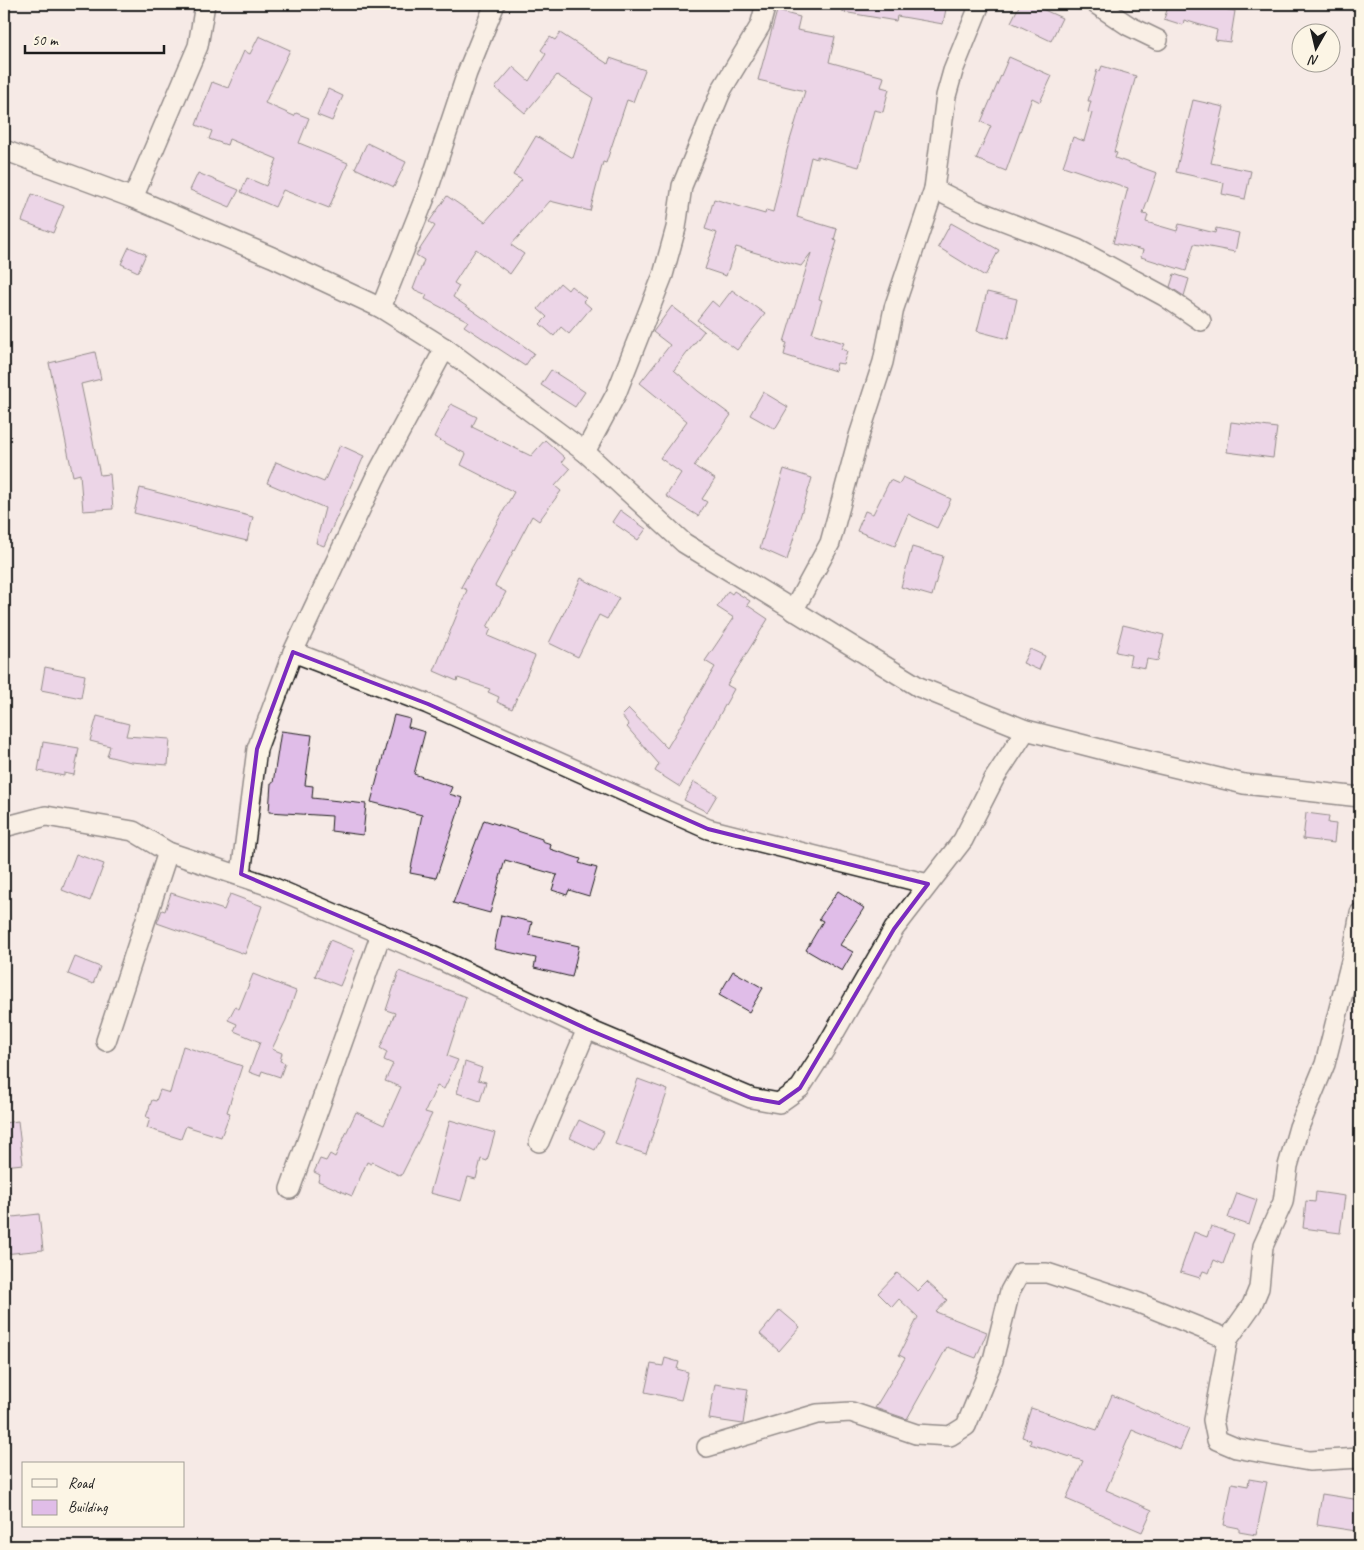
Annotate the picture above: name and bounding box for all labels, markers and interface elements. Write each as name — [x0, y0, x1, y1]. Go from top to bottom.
scale bar — [25, 22, 164, 54]
north arrow — [1292, 22, 1342, 72]
text: 50 m — [32, 31, 59, 50]
text: N — [1306, 51, 1320, 69]
legend — [22, 1462, 185, 1528]
text: Road — [68, 1474, 95, 1493]
text: Building — [68, 1498, 108, 1517]

